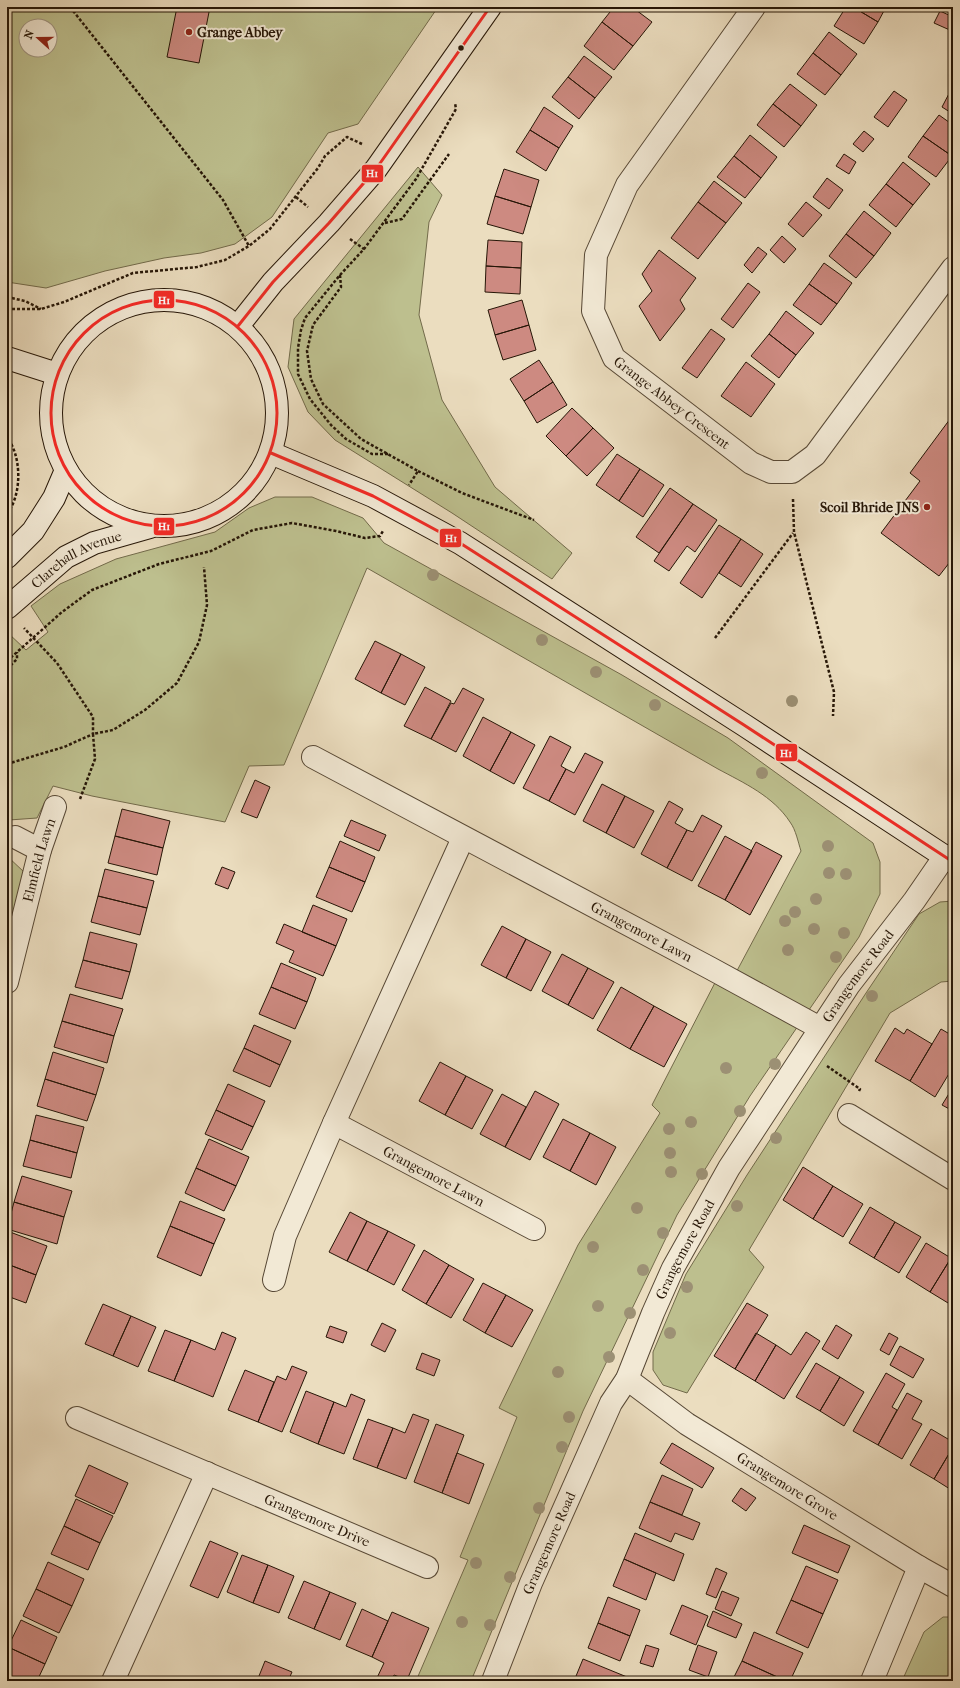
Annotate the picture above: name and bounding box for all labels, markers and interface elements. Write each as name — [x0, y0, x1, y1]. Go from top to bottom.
north arrow — [18, 18, 58, 58]
place label: Grange Abbey — [197, 24, 284, 41]
marker: Grange Abbey — [184, 27, 194, 37]
text: N — [22, 28, 37, 41]
unlabelled marker — [456, 43, 466, 53]
line badge: H1 — [361, 164, 384, 183]
text: H1 — [366, 167, 378, 180]
line badge: H1 — [153, 290, 175, 309]
text: H1 — [158, 294, 170, 307]
street label: Grange Abbey Crescent — [610, 353, 733, 453]
place label: Scoil Bhride JNS — [820, 499, 919, 516]
marker: Scoil Bhride JNS — [922, 502, 932, 512]
line badge: H1 — [153, 517, 175, 536]
text: H1 — [158, 520, 170, 533]
street label: Clarehall Avenue — [28, 528, 124, 592]
line badge: H1 — [439, 528, 462, 548]
text: H1 — [445, 532, 457, 545]
line badge: H1 — [775, 743, 798, 762]
text: H1 — [780, 747, 792, 760]
street label: Elmfield Lawn — [19, 816, 59, 904]
street label: Grangemore Lawn — [588, 898, 695, 966]
street label: Grangemore Road — [819, 926, 898, 1026]
street label: Grangemore Lawn — [380, 1142, 487, 1210]
street label: Grangemore Road — [652, 1196, 719, 1302]
street label: Grangemore Grove — [733, 1449, 841, 1524]
street label: Grangemore Road — [519, 1489, 580, 1597]
street label: Grangemore Drive — [261, 1491, 373, 1551]

